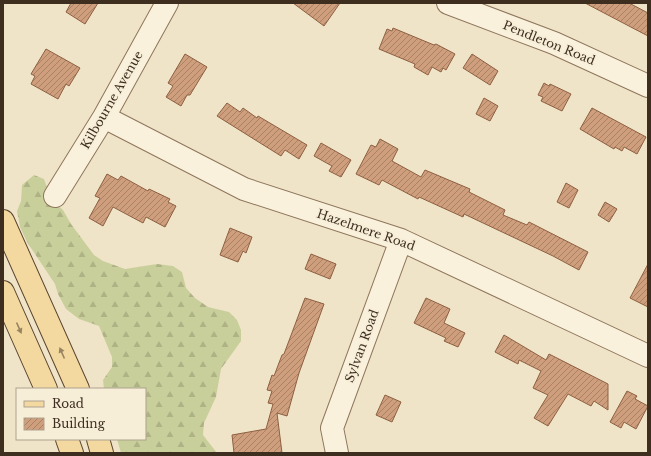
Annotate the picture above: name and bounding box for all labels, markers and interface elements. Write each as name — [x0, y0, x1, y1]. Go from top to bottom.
street label: Pendleton Road — [501, 17, 597, 68]
street label: Kilbourne Avenue — [77, 48, 146, 151]
street label: Hazelmere Road — [315, 206, 417, 253]
street label: Sylvan Road — [341, 307, 382, 384]
one-way arrow — [16, 322, 22, 334]
one-way arrow — [59, 348, 65, 359]
legend — [16, 388, 146, 440]
text: Road — [52, 396, 84, 411]
text: Building — [52, 416, 106, 431]

